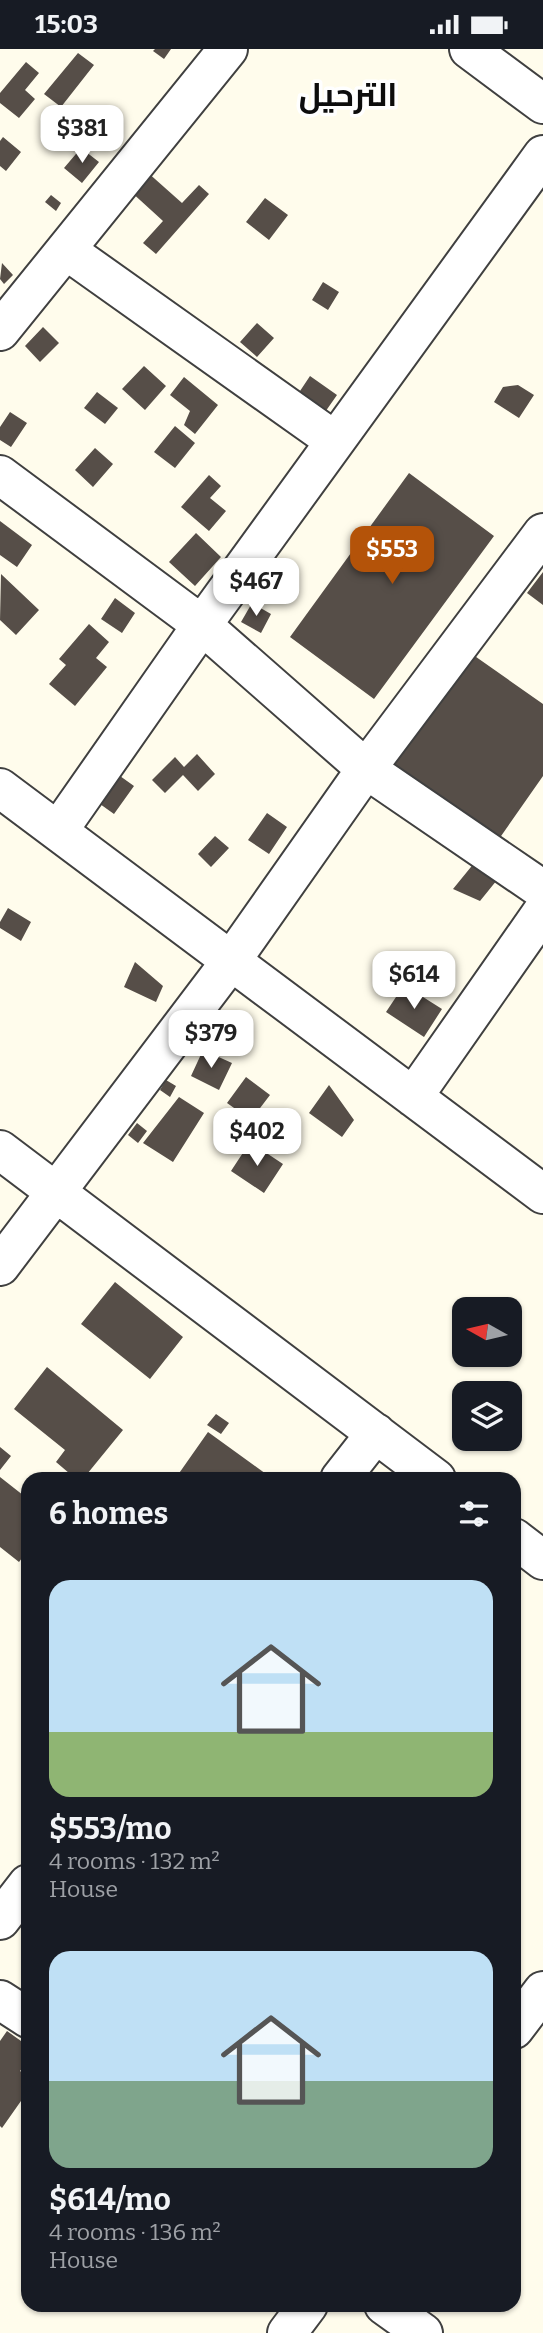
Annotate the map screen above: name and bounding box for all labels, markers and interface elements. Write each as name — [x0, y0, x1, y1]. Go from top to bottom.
text: 15:03 — [35, 9, 98, 40]
district label: الترحيل — [299, 76, 397, 114]
pin: $381 — [41, 106, 123, 165]
text: $381 — [57, 114, 107, 142]
pin: $553 — [351, 526, 433, 586]
text: $553 — [366, 535, 418, 563]
pin: $467 — [215, 559, 297, 618]
text: $467 — [229, 567, 283, 595]
pin: $614 — [373, 951, 455, 1011]
text: $614 — [388, 960, 440, 988]
pin: $379 — [170, 1011, 252, 1070]
text: $379 — [185, 1019, 237, 1047]
pin: $402 — [216, 1109, 298, 1168]
text: $402 — [229, 1117, 285, 1145]
north arrow — [452, 1297, 522, 1367]
map controls — [452, 1297, 522, 1451]
button: layers — [452, 1381, 522, 1451]
icon: filters — [455, 1495, 493, 1533]
text: 6 homes — [49, 1496, 168, 1532]
icon: home — [208, 1626, 334, 1752]
text: $553/mo — [49, 1811, 172, 1847]
text: 4 rooms · 132 m² — [49, 1847, 220, 1875]
text: House — [49, 1875, 118, 1903]
icon: home — [208, 1997, 334, 2123]
text: $614/mo — [49, 2182, 171, 2218]
text: 4 rooms · 136 m² — [49, 2218, 221, 2246]
text: House — [49, 2246, 118, 2274]

